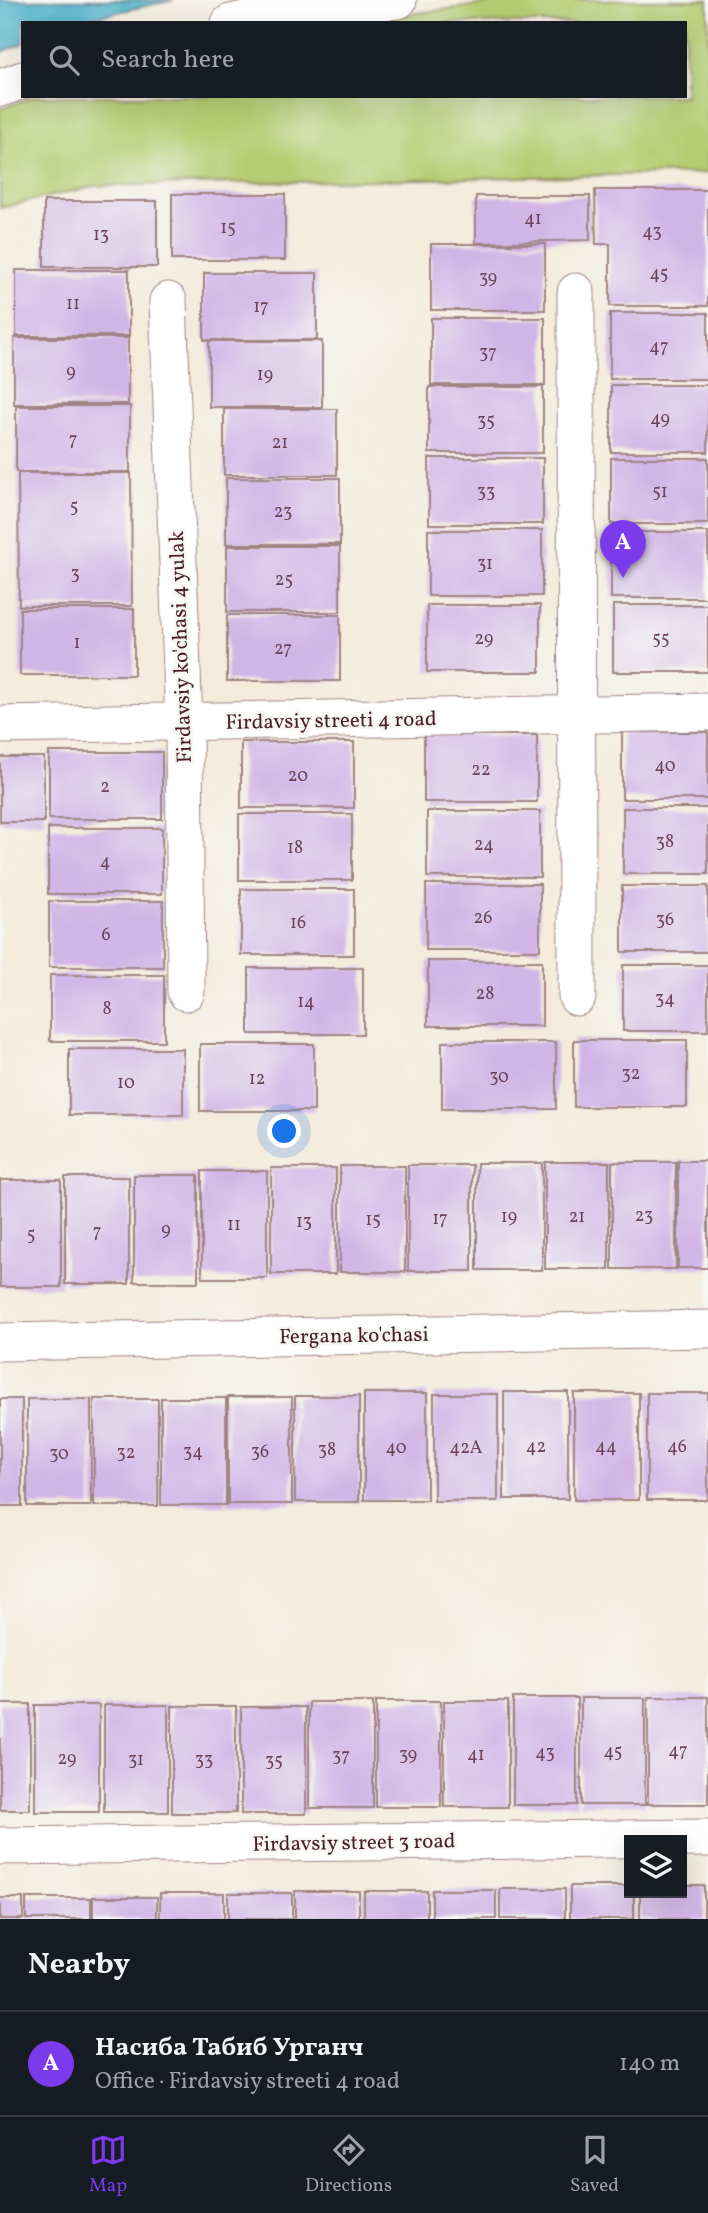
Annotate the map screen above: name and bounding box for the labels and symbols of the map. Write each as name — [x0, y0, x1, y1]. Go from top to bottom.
house number: 41 — [524, 207, 542, 232]
house number: 15 — [220, 216, 236, 241]
house number: 43 — [642, 220, 662, 245]
house number: 13 — [93, 223, 109, 248]
house number: 45 — [650, 262, 668, 287]
house number: 39 — [479, 266, 497, 291]
house number: 11 — [66, 292, 80, 317]
house number: 17 — [253, 295, 269, 320]
house number: 47 — [649, 335, 669, 360]
house number: 37 — [479, 341, 497, 366]
house number: 9 — [66, 360, 76, 385]
house number: 19 — [257, 363, 273, 388]
house number: 49 — [650, 407, 670, 432]
house number: 35 — [477, 409, 495, 434]
house number: 7 — [69, 428, 77, 453]
house number: 21 — [272, 431, 288, 456]
house number: 33 — [477, 480, 495, 505]
house number: 51 — [652, 480, 668, 505]
house number: 5 — [70, 495, 78, 520]
house number: 23 — [274, 500, 292, 525]
pin: A — [600, 520, 646, 578]
street label: Firdavsiy ko'chasi 4 yulak — [163, 530, 200, 764]
house number: 31 — [477, 552, 493, 577]
house number: 3 — [70, 562, 80, 587]
house number: 25 — [275, 568, 293, 593]
house number: 29 — [475, 627, 493, 652]
house number: 55 — [652, 627, 670, 652]
house number: 1 — [74, 631, 80, 656]
house number: 27 — [274, 637, 292, 662]
street label: Firdavsiy streeti 4 road — [225, 705, 437, 738]
house number: 40 — [654, 754, 676, 779]
house number: 22 — [471, 758, 491, 783]
house number: 20 — [288, 764, 308, 789]
house number: 2 — [100, 775, 110, 800]
house number: 38 — [656, 830, 674, 855]
house number: 24 — [474, 833, 494, 858]
house number: 18 — [287, 836, 303, 861]
house number: 4 — [100, 850, 110, 875]
house number: 26 — [474, 906, 492, 931]
house number: 36 — [656, 908, 674, 933]
house number: 16 — [290, 911, 306, 936]
house number: 6 — [101, 923, 111, 948]
house number: 28 — [476, 982, 494, 1007]
house number: 34 — [655, 987, 675, 1012]
house number: 14 — [297, 990, 315, 1015]
house number: 8 — [102, 997, 112, 1022]
house number: 32 — [622, 1062, 640, 1087]
house number: 30 — [489, 1065, 509, 1090]
house number: 12 — [249, 1067, 265, 1092]
house number: 10 — [117, 1071, 135, 1096]
your location — [267, 1114, 301, 1148]
house number: 23 — [635, 1204, 653, 1229]
house number: 19 — [501, 1205, 517, 1230]
house number: 21 — [569, 1205, 585, 1230]
house number: 17 — [432, 1207, 448, 1232]
house number: 15 — [365, 1208, 381, 1233]
house number: 13 — [296, 1210, 312, 1235]
house number: 11 — [227, 1213, 241, 1238]
house number: 9 — [161, 1218, 171, 1243]
house number: 7 — [93, 1220, 101, 1245]
house number: 5 — [27, 1223, 35, 1248]
street label: Fergana ko'chasi — [279, 1321, 429, 1352]
house number: 42 — [526, 1435, 546, 1460]
house number: 44 — [595, 1435, 617, 1460]
house number: 46 — [667, 1435, 687, 1460]
house number: 40 — [385, 1436, 407, 1461]
house number: 42А — [449, 1436, 483, 1461]
house number: 38 — [318, 1438, 336, 1463]
house number: 34 — [183, 1440, 203, 1465]
house number: 36 — [251, 1440, 269, 1465]
house number: 32 — [117, 1441, 135, 1466]
house number: 30 — [49, 1442, 69, 1467]
house number: 47 — [668, 1739, 688, 1764]
house number: 45 — [604, 1740, 622, 1765]
house number: 43 — [535, 1741, 555, 1766]
house number: 39 — [399, 1743, 417, 1768]
house number: 41 — [467, 1743, 485, 1768]
house number: 37 — [332, 1744, 350, 1769]
house number: 29 — [58, 1747, 76, 1772]
house number: 31 — [128, 1748, 144, 1773]
house number: 33 — [195, 1748, 213, 1773]
house number: 35 — [265, 1749, 283, 1774]
street label: Firdavsiy street 3 road — [252, 1827, 456, 1860]

